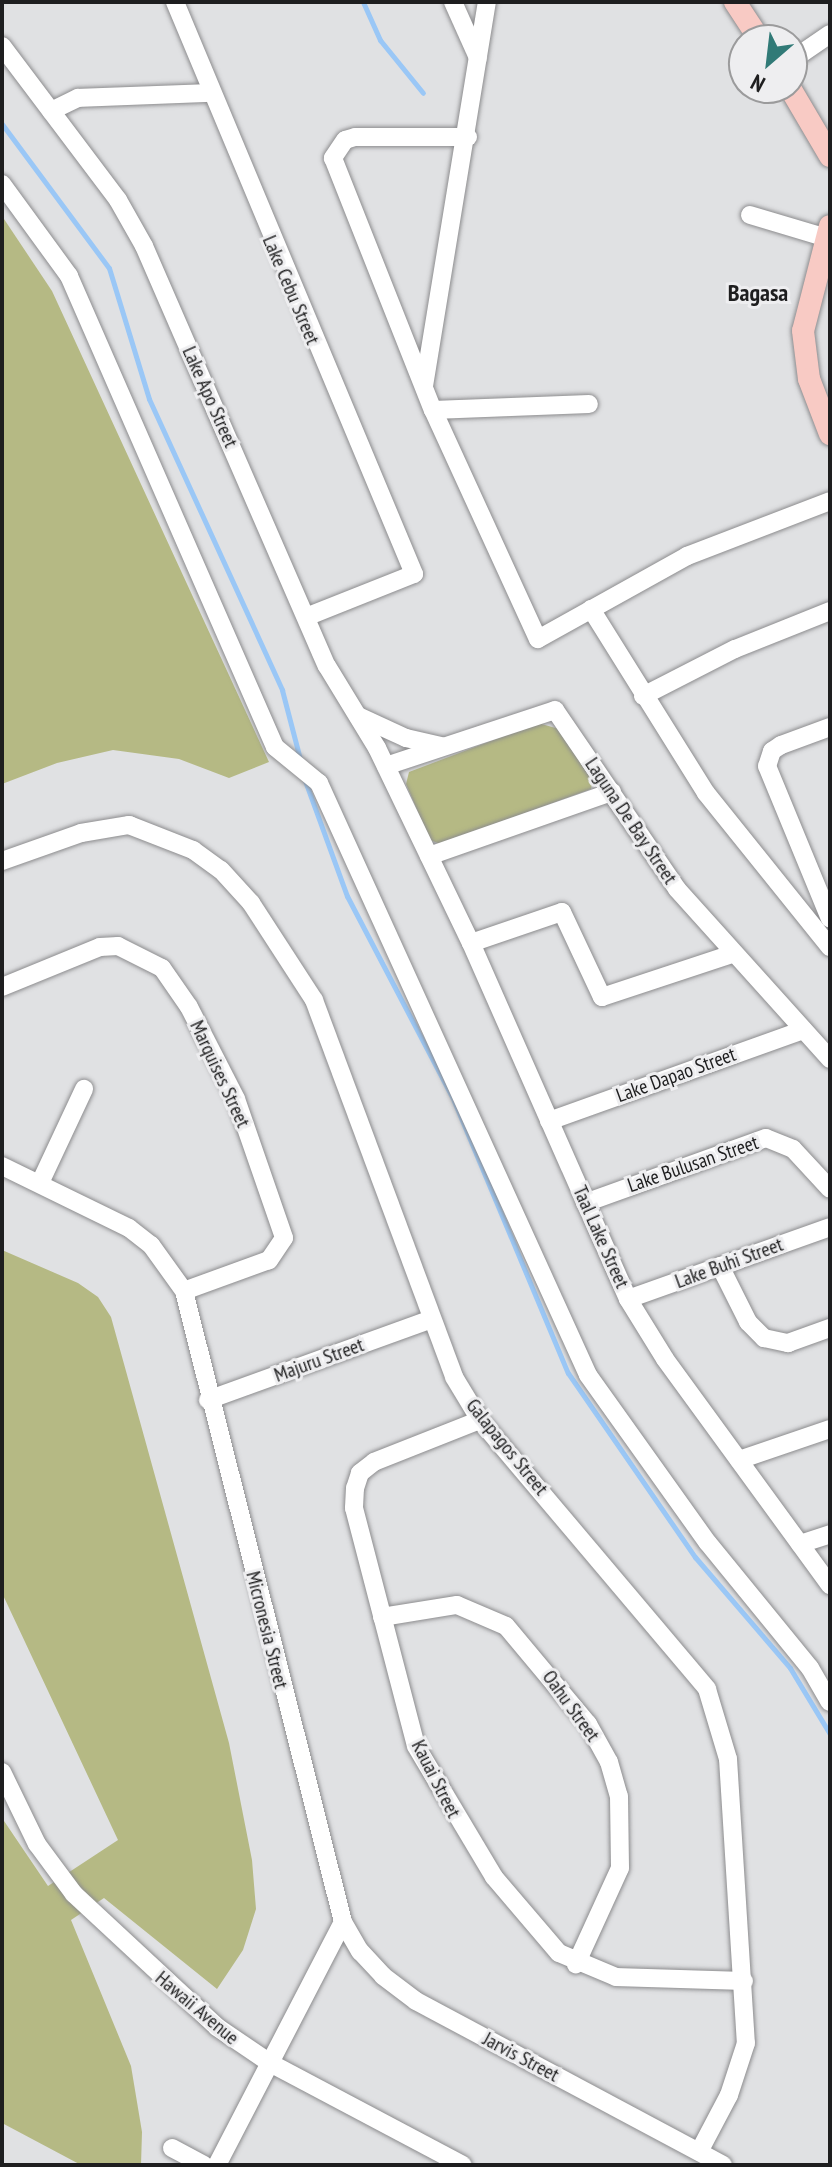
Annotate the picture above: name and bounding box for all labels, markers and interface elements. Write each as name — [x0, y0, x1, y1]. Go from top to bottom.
north arrow — [728, 24, 808, 104]
text: N — [746, 68, 770, 99]
street label: Lake Cebu Street — [257, 232, 325, 348]
district label: Bagasa — [728, 279, 788, 307]
street label: Lake Apo Street — [177, 343, 243, 451]
street label: Laguna De Bay Street — [580, 753, 682, 889]
street label: Marquises Street — [185, 1017, 255, 1131]
street label: Lake Dapao Street — [613, 1042, 739, 1108]
street label: Lake Bulusan Street — [624, 1130, 762, 1198]
street label: Taal Lake Street — [568, 1182, 634, 1292]
street label: Lake Buhi Street — [672, 1232, 786, 1294]
street label: Majuru Street — [271, 1333, 367, 1387]
street label: Galapagos Street — [461, 1394, 553, 1500]
street label: Micronesia Street — [241, 1569, 293, 1691]
street label: Oahu Street — [537, 1666, 605, 1746]
street label: Kauai Street — [406, 1736, 466, 1822]
street label: Hawaii Avenue — [150, 1966, 244, 2050]
street label: Jarvis Street — [479, 2027, 563, 2087]

